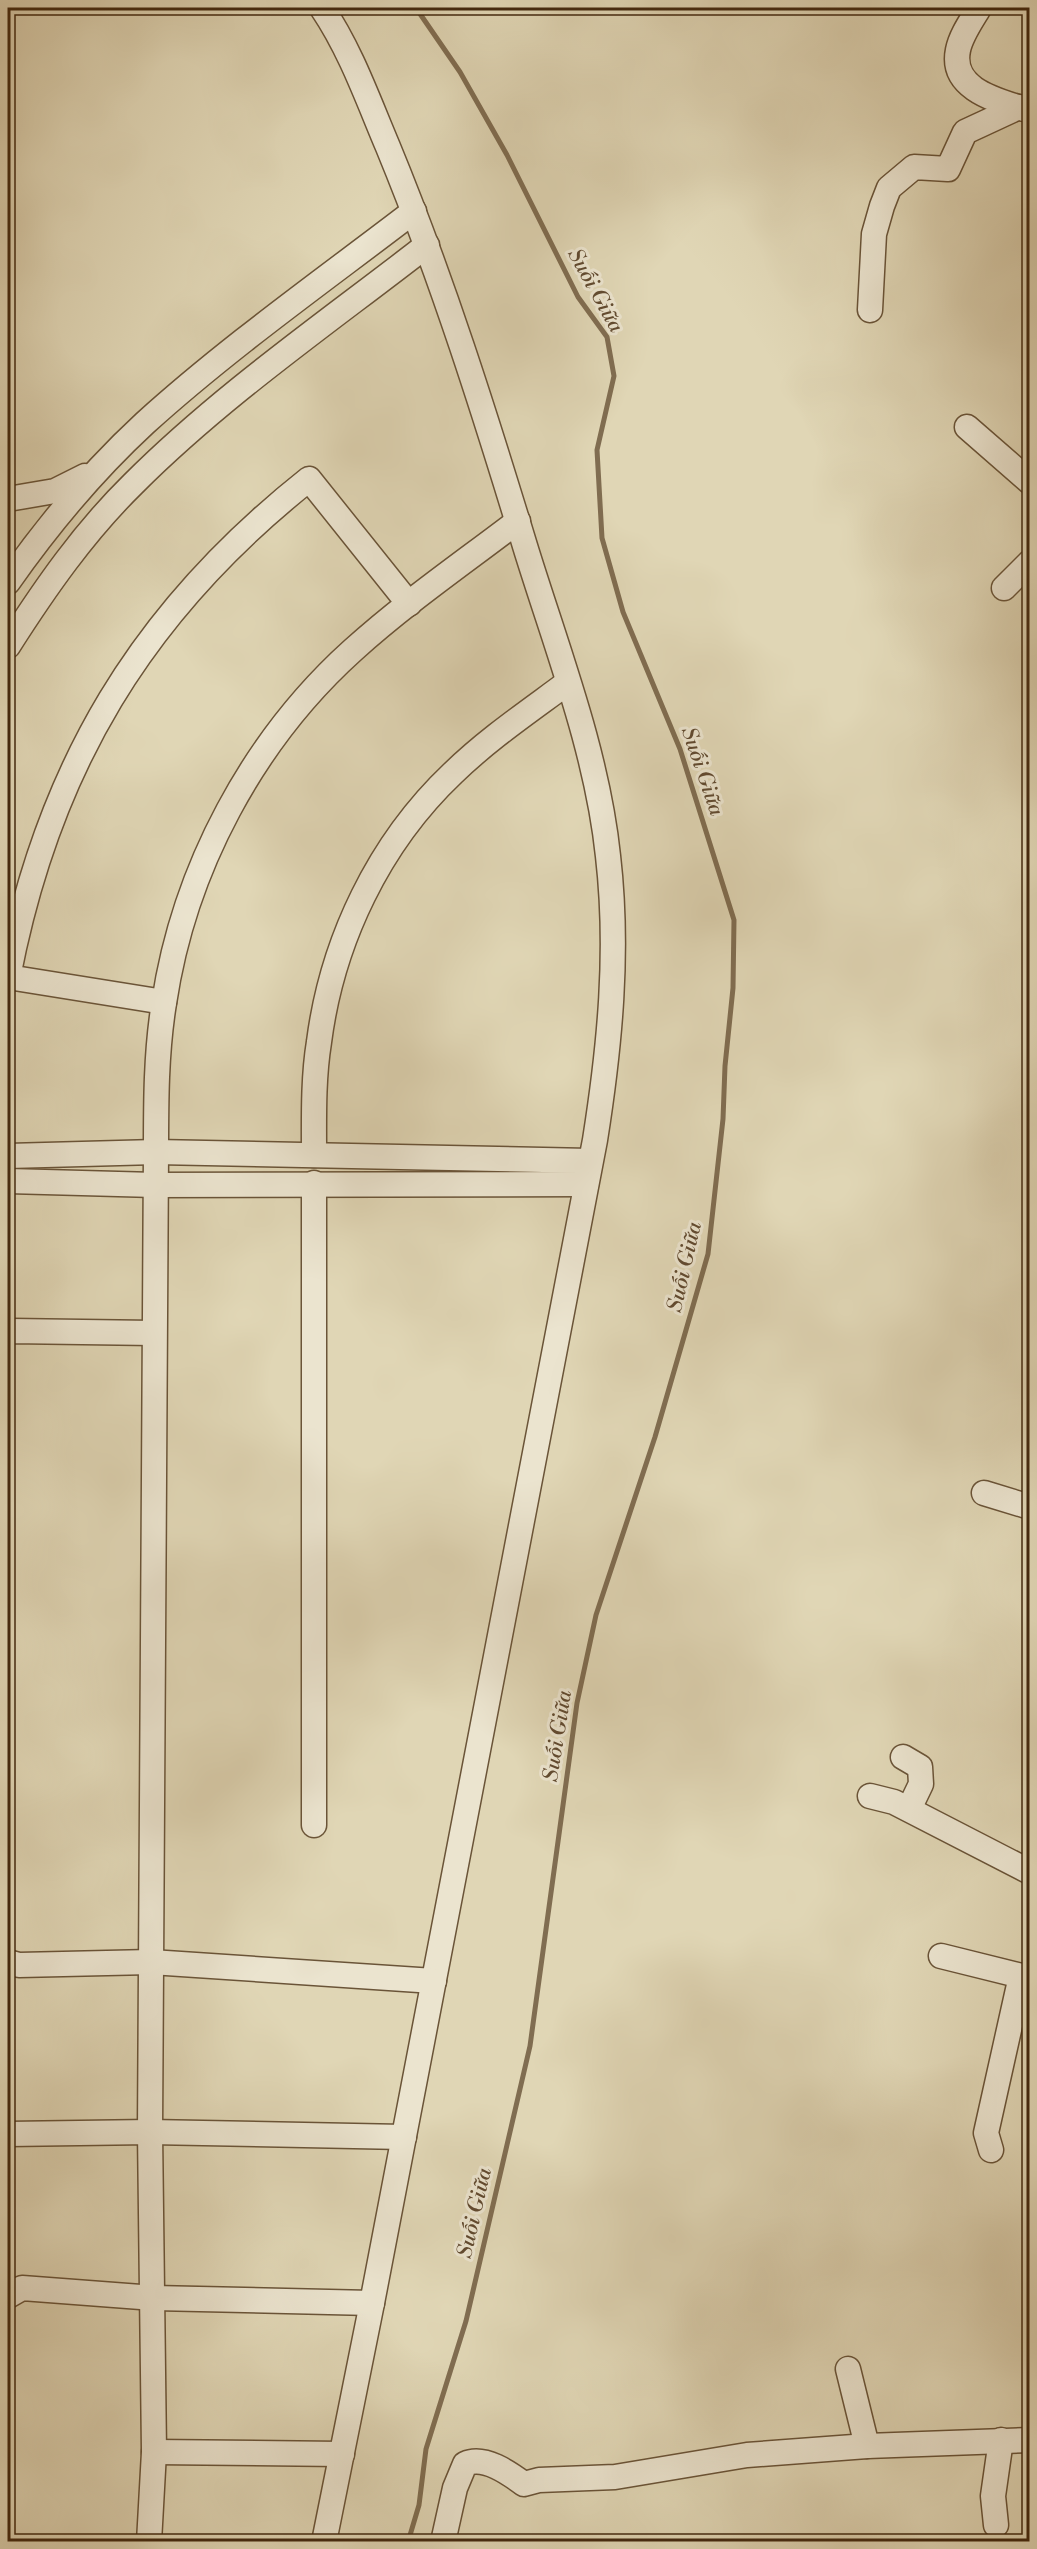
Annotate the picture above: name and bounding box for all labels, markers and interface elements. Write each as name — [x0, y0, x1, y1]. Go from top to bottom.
water label: Suối Giữa — [561, 244, 629, 337]
water label: Suối Giữa — [675, 724, 729, 819]
water label: Suối Giữa — [662, 1219, 708, 1315]
water label: Suối Giữa — [538, 1688, 578, 1784]
water label: Suối Giữa — [452, 2165, 498, 2261]

